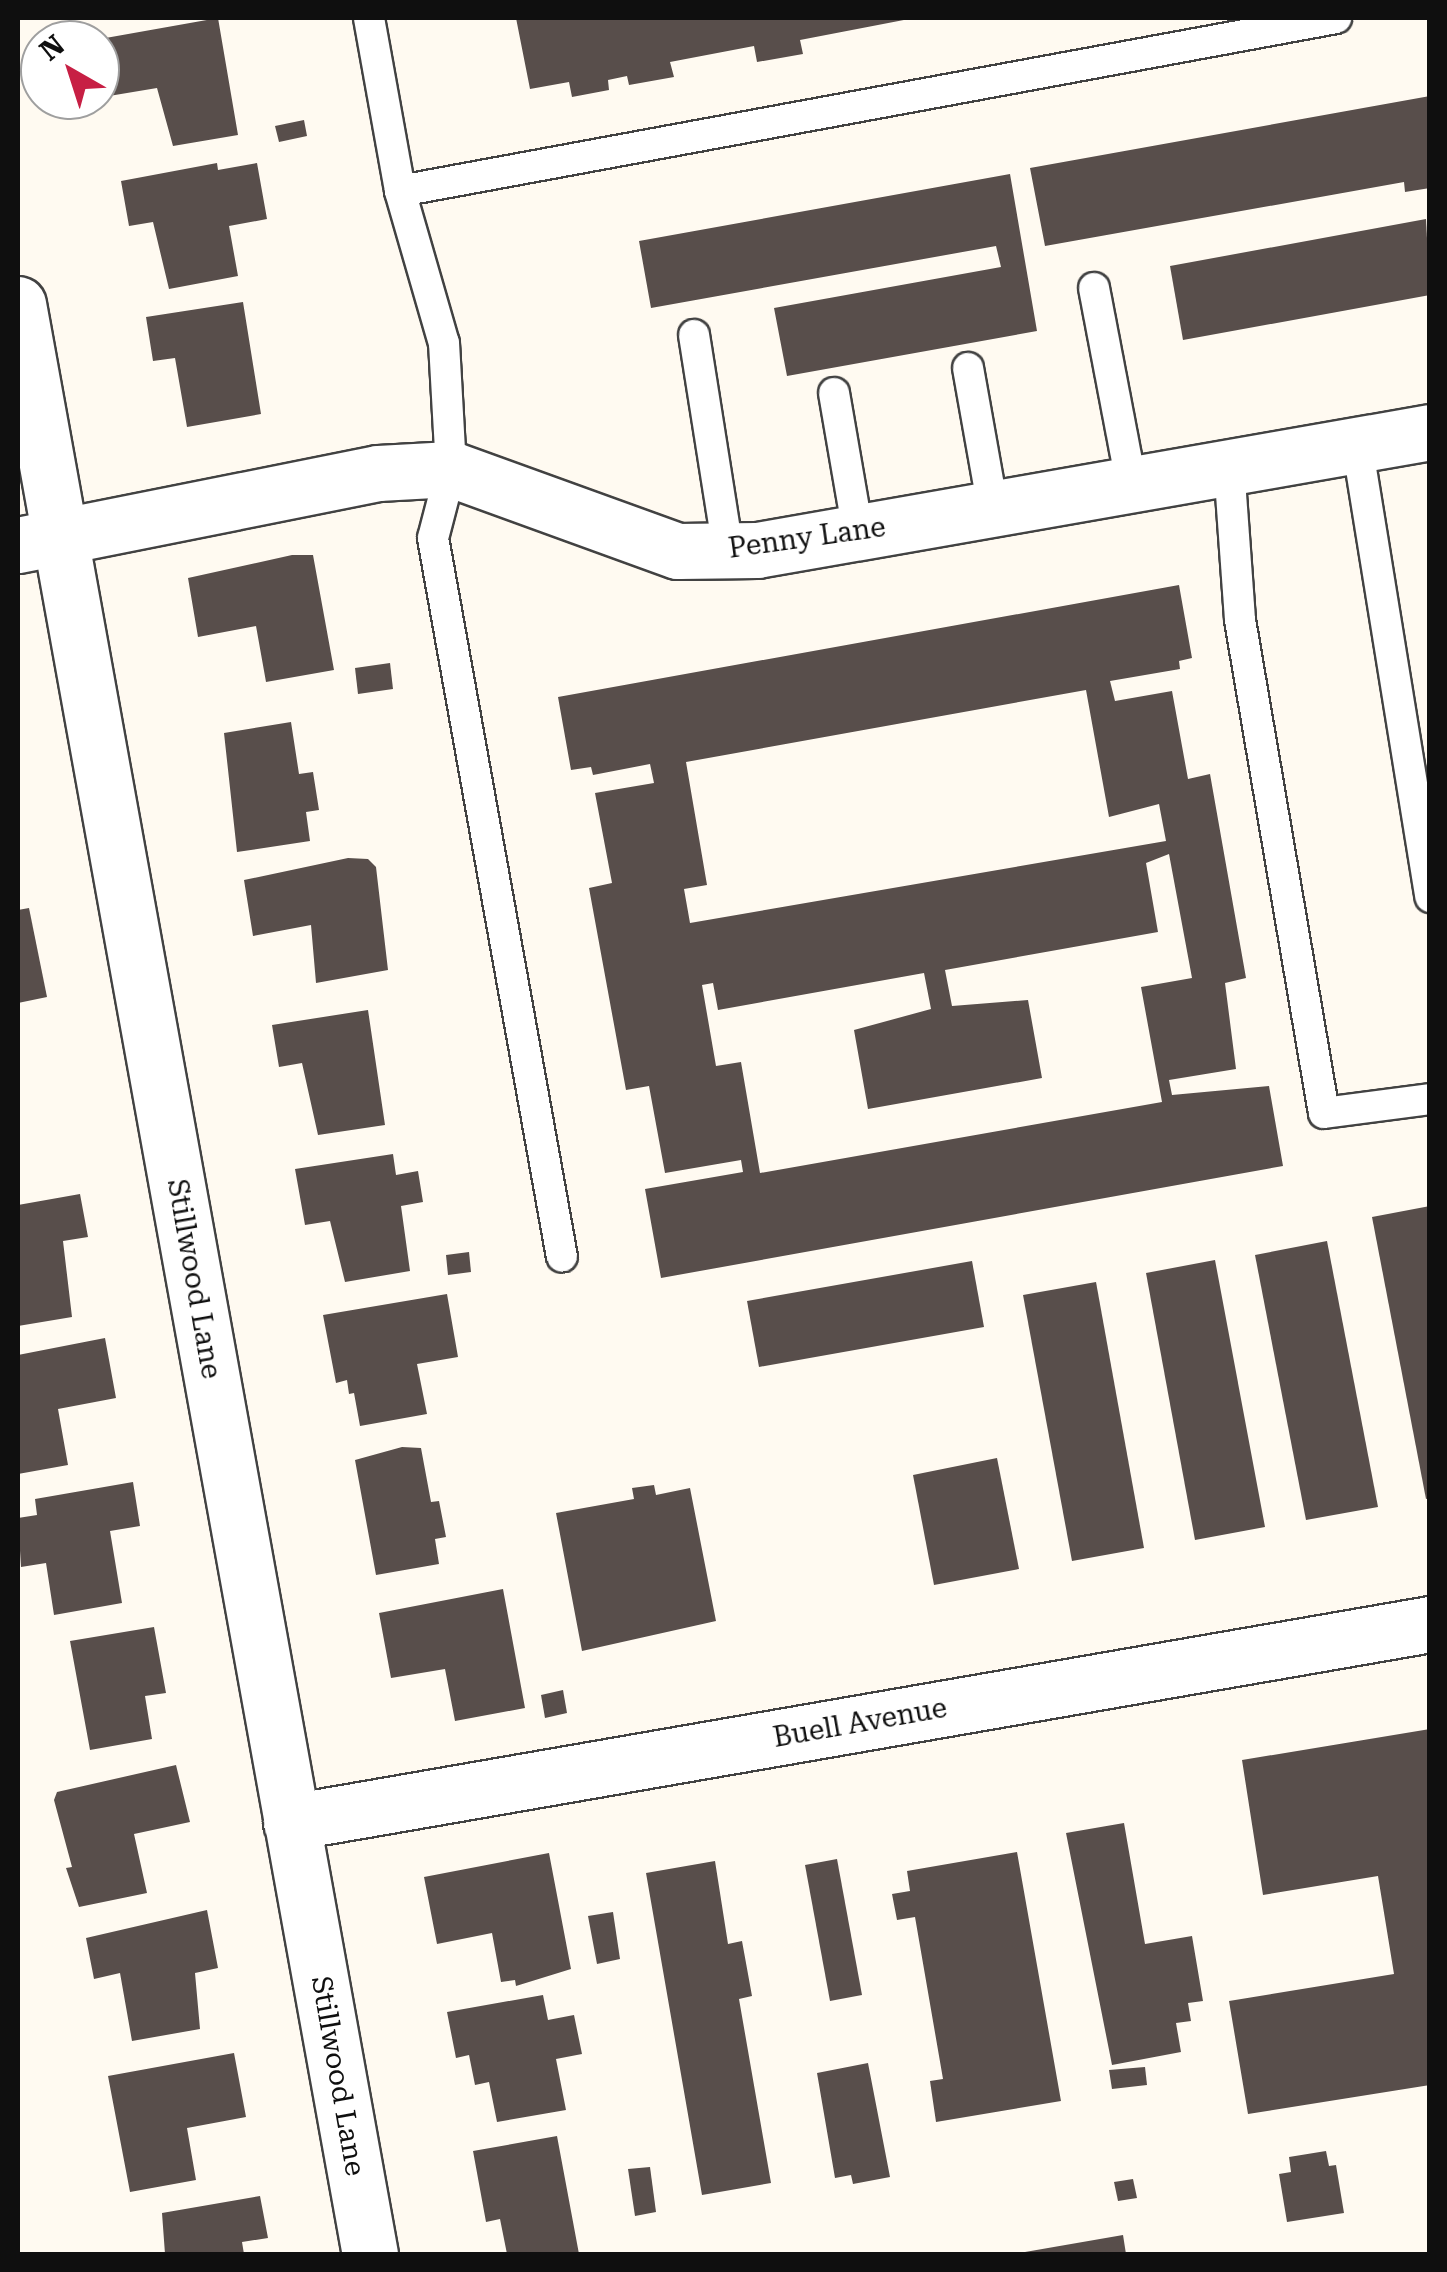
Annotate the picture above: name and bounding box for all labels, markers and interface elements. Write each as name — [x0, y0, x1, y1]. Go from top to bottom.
north arrow — [20, 20, 120, 120]
text: N — [33, 28, 71, 67]
street label: Penny Lane — [726, 510, 888, 566]
street label: Stillwood Lane — [160, 1177, 228, 1381]
street label: Buell Avenue — [771, 1691, 949, 1755]
street label: Stillwood Lane — [304, 1974, 372, 2178]

